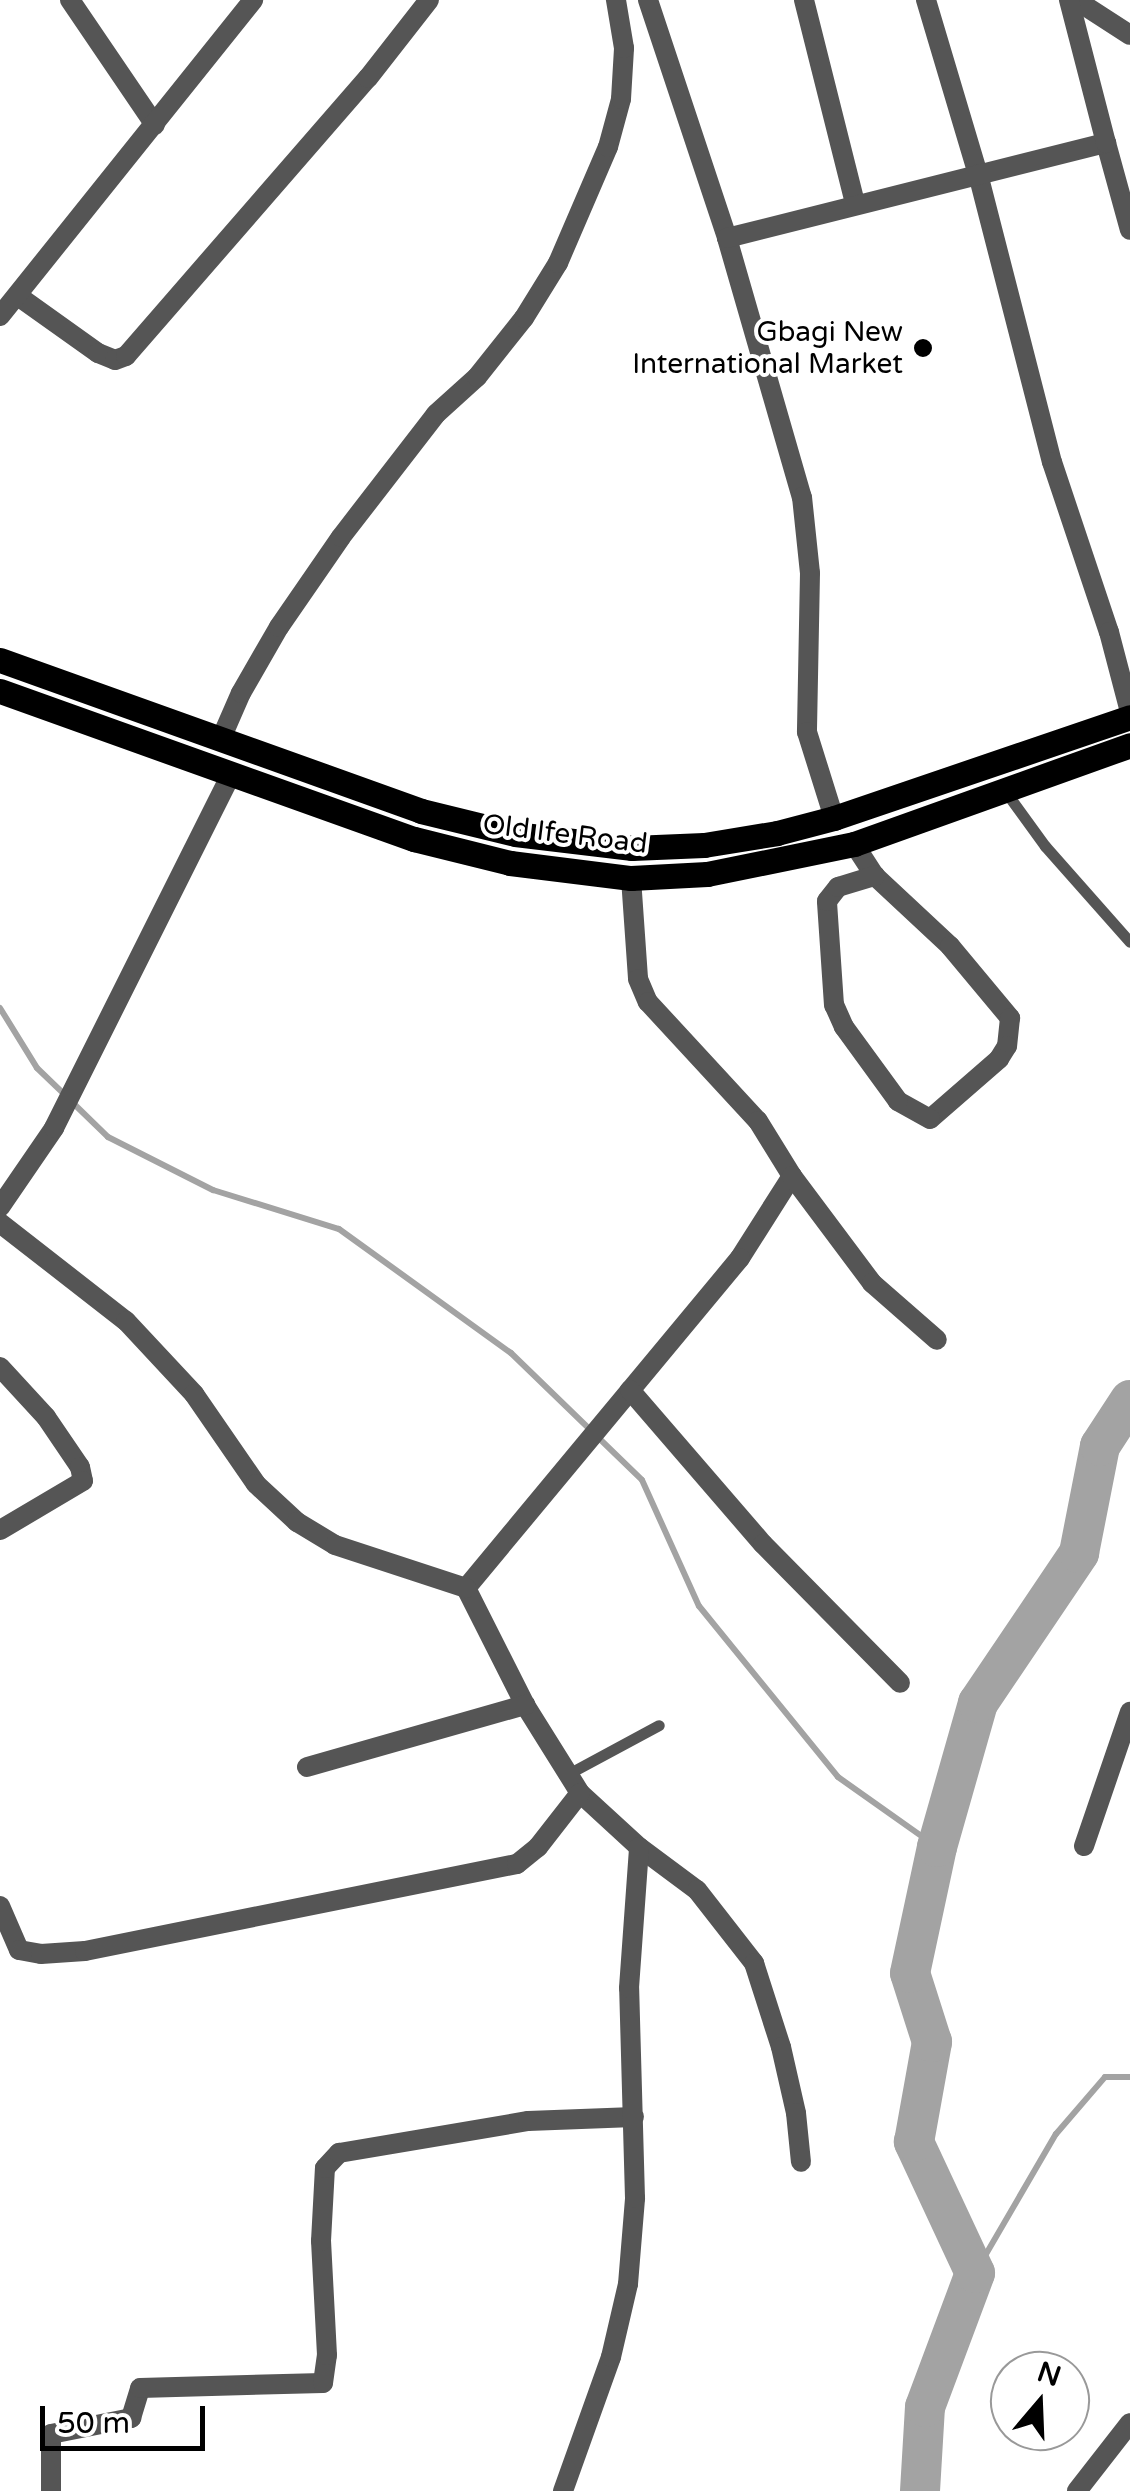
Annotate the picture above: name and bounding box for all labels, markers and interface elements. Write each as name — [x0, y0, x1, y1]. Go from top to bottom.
place label: Gbagi New International Market — [632, 315, 903, 381]
marker: Gbagi New International Market — [912, 337, 934, 359]
street label: Old Ife Road — [481, 807, 649, 861]
north arrow — [990, 2351, 1090, 2451]
text: N — [1033, 2355, 1065, 2394]
scale bar — [45, 2386, 210, 2448]
text: 50 m — [57, 2405, 130, 2442]

